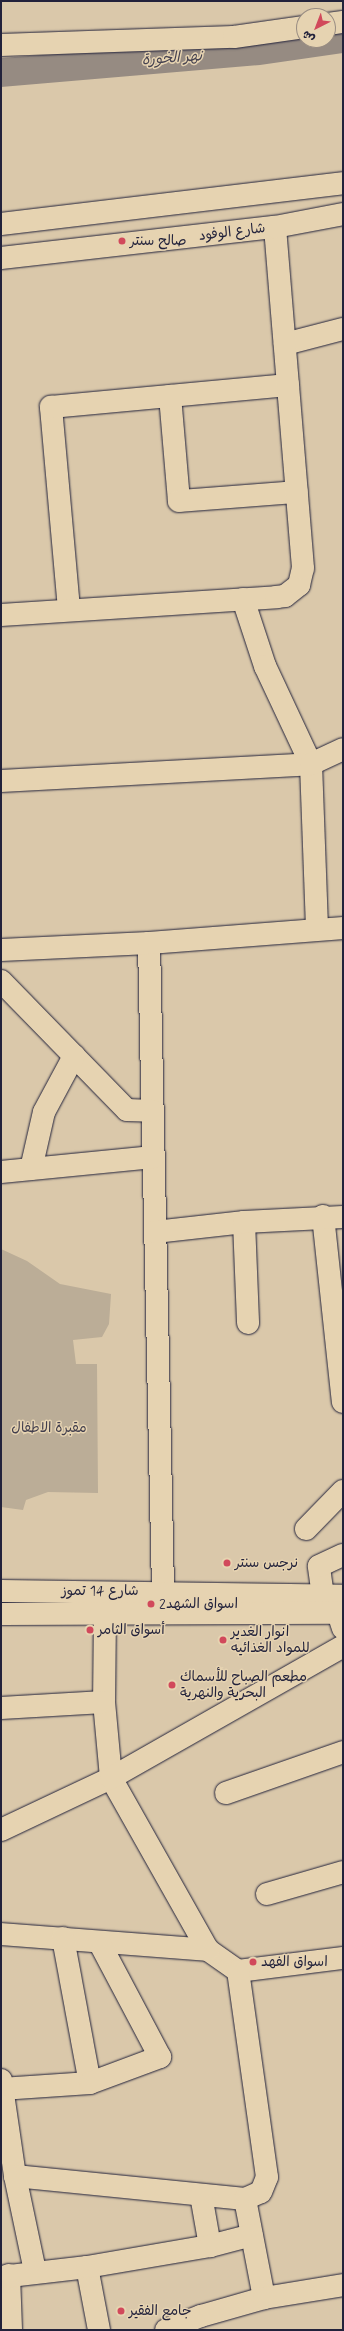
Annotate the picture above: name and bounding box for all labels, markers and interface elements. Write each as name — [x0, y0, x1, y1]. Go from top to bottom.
north arrow — [296, 8, 336, 48]
text: ش — [299, 27, 318, 45]
water label: نهر الخورة — [141, 48, 203, 70]
street label: شارع الوفود — [198, 220, 266, 244]
place label: صالح سنتر — [130, 233, 187, 249]
marker: صالح سنتر — [117, 236, 127, 246]
park label: مقبرة الاطفال — [11, 1420, 87, 1436]
place label: نرجس سنتر — [235, 1555, 298, 1571]
marker: نرجس سنتر — [222, 1558, 232, 1568]
street label: شارع 14 تموز — [61, 1583, 139, 1599]
place label: اسواق الشهد2 — [159, 1596, 238, 1612]
marker: اسواق الشهد2 — [146, 1599, 156, 1609]
place label: أسواق الثامر — [98, 1622, 165, 1638]
place label: انوار الغدير للمواد الغذائيه — [231, 1624, 310, 1656]
marker: أسواق الثامر — [85, 1625, 95, 1635]
marker: انوار الغدير للمواد الغذائيه — [218, 1635, 228, 1645]
place label: مطعم الصباح للأسماك البحرية والنهرية — [180, 1669, 307, 1702]
marker: مطعم الصباح للأسماك البحرية والنهرية — [167, 1680, 177, 1690]
place label: اسواق الفهد — [261, 1954, 328, 1970]
marker: اسواق الفهد — [248, 1957, 258, 1967]
place label: جامع الفقير — [129, 2303, 191, 2319]
marker: جامع الفقير — [116, 2306, 126, 2316]

